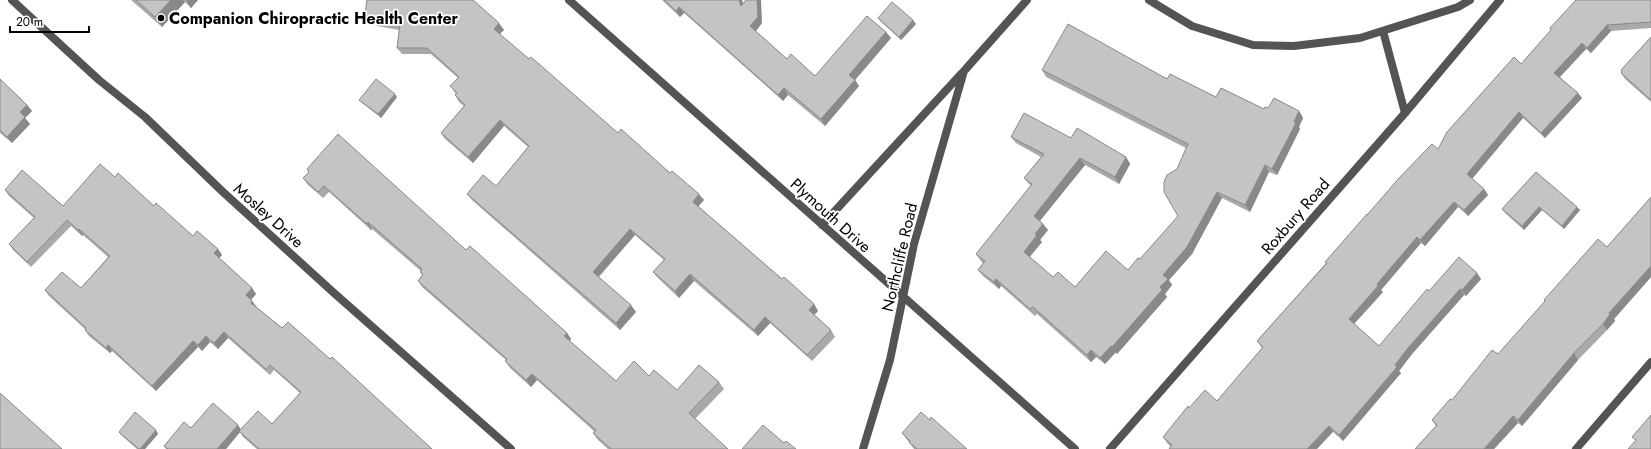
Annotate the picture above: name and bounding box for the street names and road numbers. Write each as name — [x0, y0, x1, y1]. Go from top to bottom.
street label: Plymouth Drive — [785, 173, 876, 258]
street label: Roxbury Road — [1256, 173, 1335, 259]
street label: Mosley Drive — [229, 178, 309, 253]
street label: Northcliffe Road — [876, 200, 923, 314]

